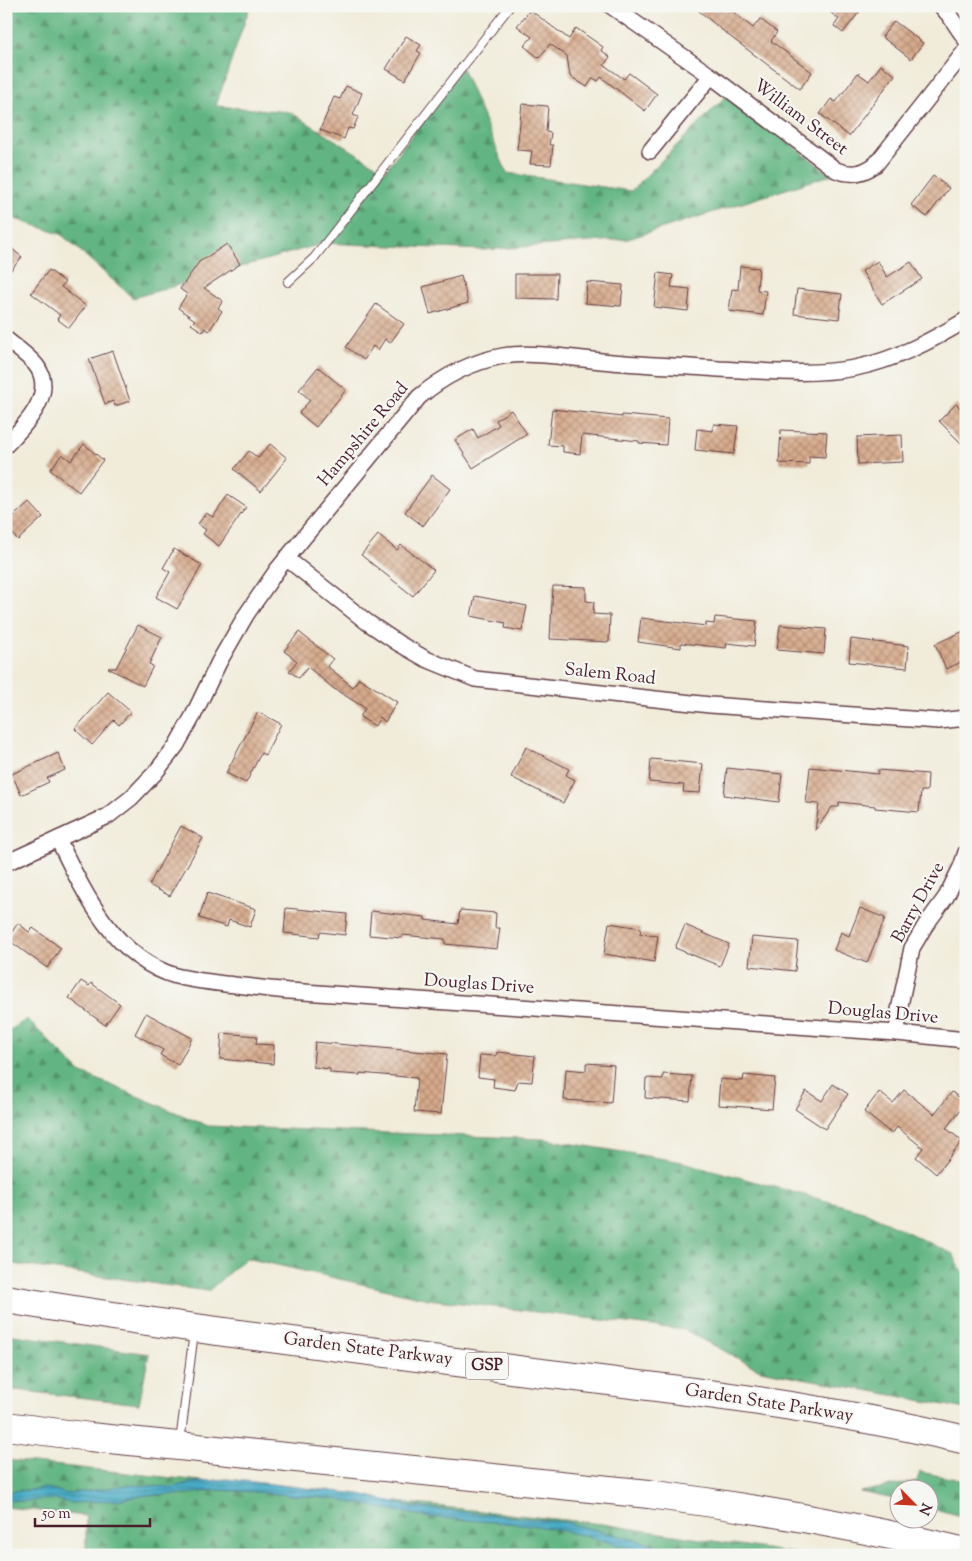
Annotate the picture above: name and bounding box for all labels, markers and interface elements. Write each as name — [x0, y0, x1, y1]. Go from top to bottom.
street label: William Street — [747, 74, 853, 162]
street label: Hampshire Road — [312, 377, 416, 493]
street label: Salem Road — [563, 657, 657, 693]
street label: Barry Drive — [886, 858, 952, 948]
street label: Douglas Drive — [423, 968, 535, 1002]
street label: Douglas Drive — [827, 996, 939, 1032]
street label: Garden State Parkway — [282, 1327, 454, 1373]
road number: GSP — [466, 1352, 508, 1380]
street label: Garden State Parkway — [683, 1378, 855, 1430]
north arrow — [890, 1478, 940, 1528]
scale bar — [35, 1496, 150, 1528]
text: N — [913, 1499, 935, 1518]
text: 50 m — [41, 1504, 71, 1525]

